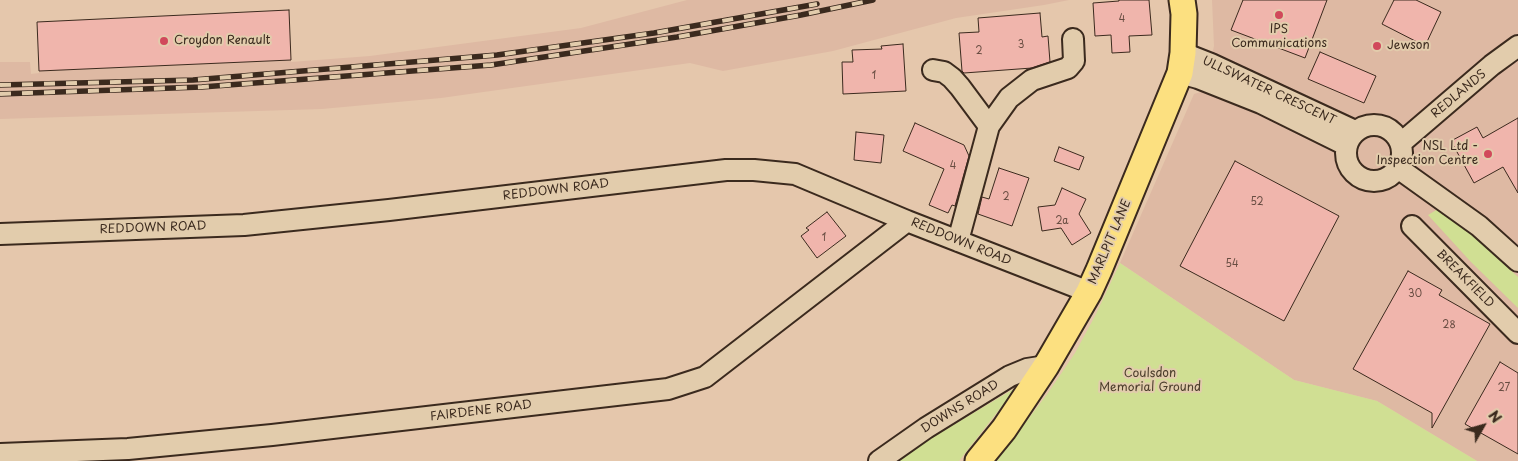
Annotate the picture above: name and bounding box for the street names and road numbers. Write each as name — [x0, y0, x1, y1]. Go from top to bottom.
street label: ULLSWATER CRESCENT — [1200, 54, 1338, 128]
street label: REDLANDS — [1429, 67, 1489, 121]
street label: REDDOWN ROAD — [502, 176, 610, 204]
street label: MARLPIT LANE — [1086, 197, 1134, 287]
street label: REDDOWN ROAD — [909, 215, 1013, 269]
street label: REDDOWN ROAD — [99, 219, 207, 237]
street label: BREAKFIELD — [1433, 247, 1497, 311]
street label: DOWNS ROAD — [918, 377, 1002, 437]
street label: FAIRDENE ROAD — [429, 398, 533, 424]

